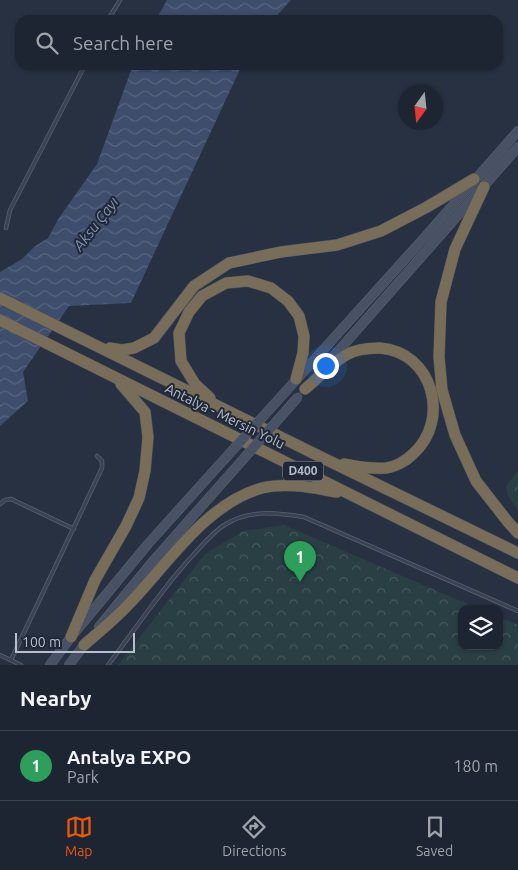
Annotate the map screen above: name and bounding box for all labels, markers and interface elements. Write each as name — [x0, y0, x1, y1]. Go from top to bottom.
search box — [15, 15, 503, 70]
icon: search — [33, 29, 61, 57]
text: Search here — [73, 32, 173, 54]
north arrow — [398, 85, 443, 130]
water label: Aksu Çayı — [69, 193, 122, 255]
your location — [313, 353, 339, 379]
street label: Antalya - Mersin Yolu — [163, 380, 287, 452]
road number: D400 — [283, 462, 323, 481]
pin: 1 — [284, 541, 316, 582]
map controls — [458, 605, 503, 650]
button: layers — [458, 605, 503, 650]
scale bar — [15, 630, 135, 653]
text: 100 m — [22, 634, 61, 650]
text: Nearby — [20, 686, 91, 710]
text: Antalya EXPO — [67, 746, 191, 768]
text: 1 — [31, 757, 41, 775]
text: 180 m — [453, 757, 498, 775]
text: Park — [67, 768, 99, 786]
tab: Map — [65, 813, 93, 859]
tab: Directions — [222, 813, 286, 859]
tab: Saved — [416, 813, 453, 859]

